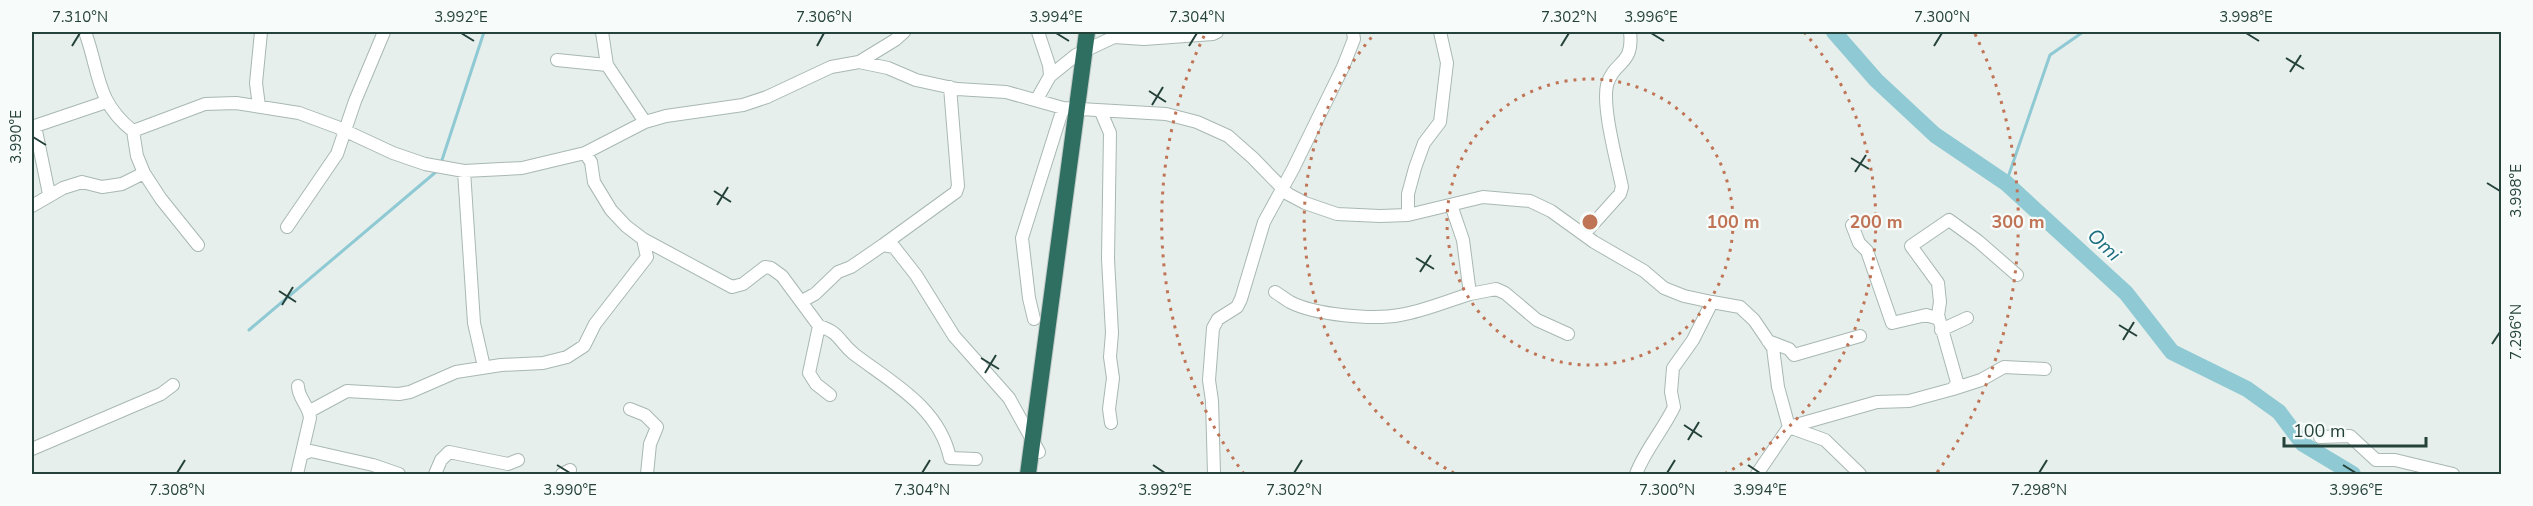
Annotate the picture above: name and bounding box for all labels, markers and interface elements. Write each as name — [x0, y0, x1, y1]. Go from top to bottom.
text: 7.310°N — [52, 7, 108, 27]
text: 3.992°E — [434, 7, 488, 27]
text: 7.306°N — [796, 7, 852, 27]
text: 3.994°E — [1029, 7, 1083, 27]
text: 7.304°N — [1169, 7, 1225, 27]
text: 7.302°N — [1541, 7, 1597, 27]
text: 3.996°E — [1624, 7, 1678, 27]
text: 7.300°N — [1914, 7, 1970, 27]
text: 3.998°E — [2219, 7, 2273, 27]
text: 3.990°E — [6, 110, 26, 164]
text: 3.998°E — [2506, 164, 2526, 218]
text: 100 m — [1706, 210, 1760, 234]
text: 200 m — [1849, 210, 1903, 234]
text: 300 m — [1991, 210, 2045, 234]
centre of rings — [1580, 212, 1600, 232]
water label: Omi — [2081, 222, 2127, 268]
text: 7.296°N — [2506, 304, 2526, 360]
scale bar — [2284, 410, 2426, 448]
text: 100 m — [2293, 419, 2345, 443]
text: 7.308°N — [149, 480, 205, 500]
text: 3.990°E — [543, 480, 597, 500]
text: 7.304°N — [894, 480, 950, 500]
text: 3.992°E — [1138, 480, 1192, 500]
text: 7.302°N — [1266, 480, 1322, 500]
text: 7.300°N — [1639, 480, 1695, 500]
text: 3.994°E — [1733, 480, 1787, 500]
text: 7.298°N — [2011, 480, 2067, 500]
text: 3.996°E — [2329, 480, 2383, 500]

